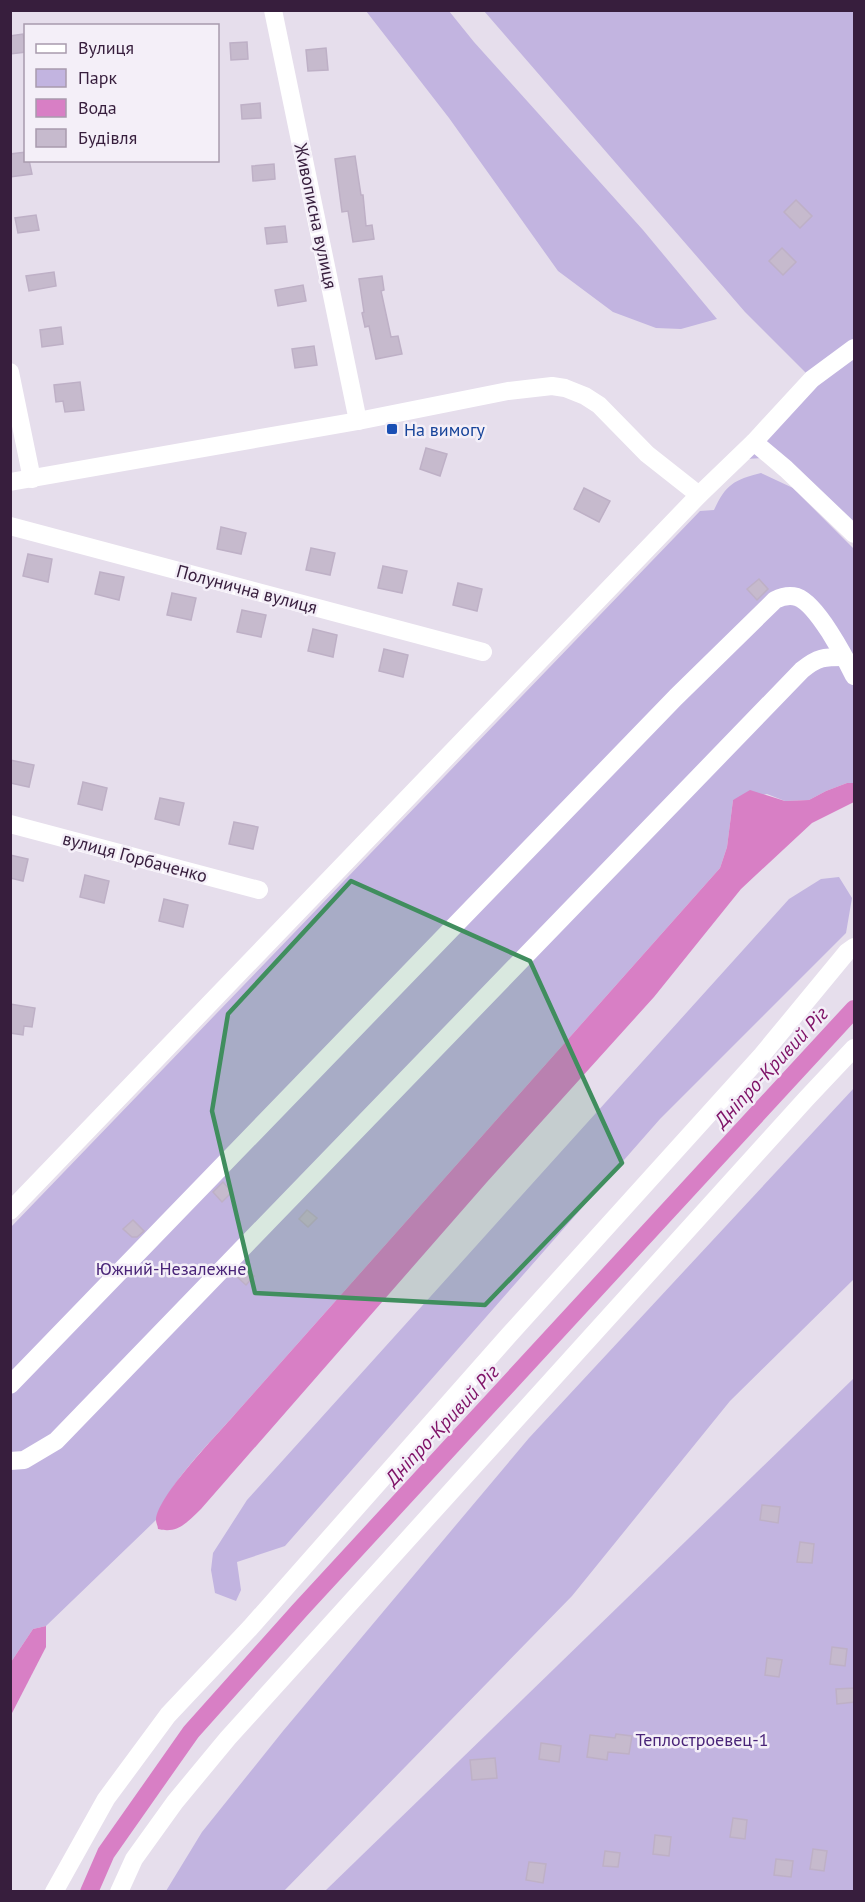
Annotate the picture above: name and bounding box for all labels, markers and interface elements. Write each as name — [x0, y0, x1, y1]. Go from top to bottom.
legend — [24, 24, 219, 162]
text: Вулиця — [78, 36, 134, 59]
text: Парк — [78, 66, 118, 89]
text: Вода — [78, 96, 117, 119]
text: Будівля — [78, 126, 137, 149]
street label: Живописна вулиця — [289, 140, 343, 291]
place label: На вимогу — [404, 418, 486, 441]
marker: На вимогу — [385, 422, 399, 436]
street label: Полунична вулиця — [174, 559, 320, 619]
street label: вулиця Горбаченко — [60, 827, 210, 887]
water label: Дніпро-Кривий Ріг — [707, 1001, 834, 1135]
park label: Южний-Незалежне — [96, 1257, 246, 1280]
water label: Дніпро-Кривий Ріг — [378, 1359, 505, 1493]
park label: Теплостроевец-1 — [636, 1728, 768, 1751]

